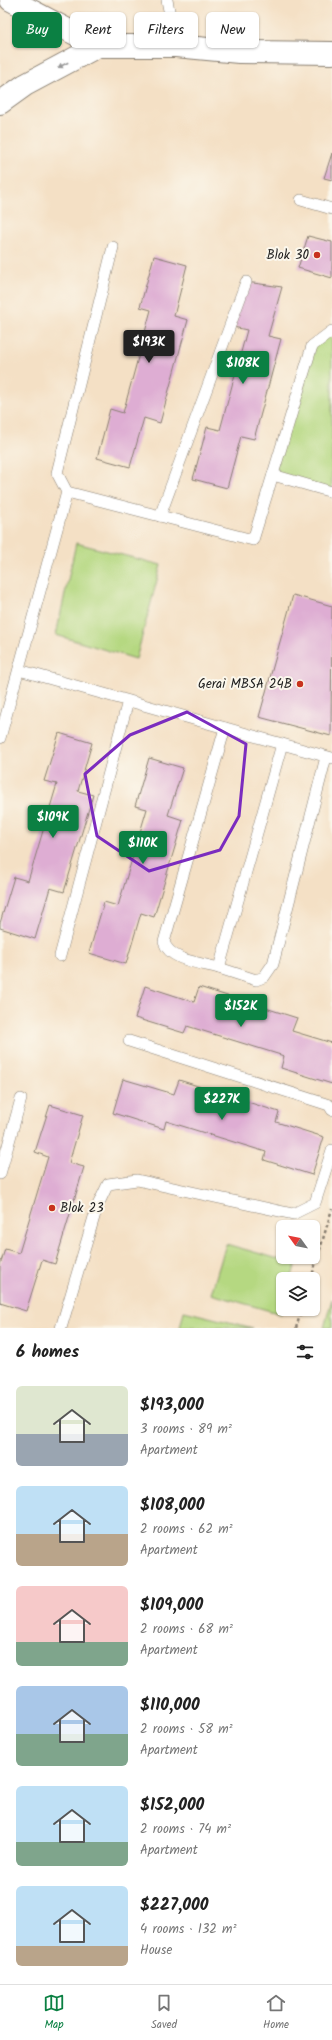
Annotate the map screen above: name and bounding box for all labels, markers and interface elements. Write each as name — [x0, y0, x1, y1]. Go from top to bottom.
chip: Buy — [12, 12, 62, 48]
chip: Rent — [70, 12, 126, 48]
chip: Filters — [134, 12, 198, 48]
chip: New — [206, 12, 259, 48]
one-way arrow — [57, 61, 69, 68]
place label: Blok 30 — [266, 245, 309, 266]
marker: Blok 30 — [312, 250, 322, 260]
pin: $193K — [121, 330, 177, 364]
text: $193K — [132, 332, 166, 353]
pin: $108K — [215, 351, 271, 385]
text: $108K — [226, 353, 260, 374]
place label: Gerai MBSA 24B — [198, 674, 292, 695]
marker: Gerai MBSA 24B — [295, 679, 305, 689]
pin: $109K — [25, 805, 81, 839]
text: $109K — [37, 807, 69, 828]
pin: $110K — [115, 831, 171, 865]
text: $110K — [128, 833, 158, 854]
pin: $152K — [213, 994, 269, 1028]
text: $152K — [224, 996, 258, 1017]
pin: $227K — [194, 1087, 250, 1121]
text: $227K — [204, 1089, 240, 1110]
place label: Blok 23 — [60, 1198, 104, 1219]
marker: Blok 23 — [47, 1203, 57, 1213]
north arrow — [276, 1220, 320, 1264]
map controls — [276, 1220, 320, 1316]
button: layers — [276, 1272, 320, 1316]
text: 6 homes — [16, 1339, 79, 1366]
icon: filters — [294, 1341, 316, 1363]
text: $193,000 — [140, 1392, 204, 1419]
icon: home — [48, 1402, 96, 1450]
text: 3 rooms · 89 m² — [140, 1419, 232, 1440]
text: Apartment — [140, 1440, 198, 1461]
text: $108,000 — [140, 1492, 205, 1519]
icon: home — [48, 1502, 96, 1550]
text: 2 rooms · 62 m² — [140, 1519, 233, 1540]
text: Apartment — [140, 1540, 198, 1561]
text: $109,000 — [140, 1592, 203, 1619]
icon: home — [48, 1602, 96, 1650]
text: 2 rooms · 68 m² — [140, 1619, 233, 1640]
text: Apartment — [140, 1640, 198, 1661]
text: $110,000 — [140, 1692, 200, 1719]
icon: home — [48, 1702, 96, 1750]
text: 2 rooms · 58 m² — [140, 1719, 233, 1740]
text: Apartment — [140, 1740, 198, 1761]
text: $152,000 — [140, 1792, 204, 1819]
icon: home — [48, 1802, 96, 1850]
text: 2 rooms · 74 m² — [140, 1819, 231, 1840]
text: Apartment — [140, 1840, 198, 1861]
text: $227,000 — [140, 1892, 209, 1919]
icon: home — [48, 1902, 96, 1950]
text: 4 rooms · 132 m² — [140, 1919, 236, 1940]
text: House — [140, 1940, 172, 1961]
tab: Map — [43, 1992, 65, 2034]
tab: Saved — [151, 1992, 177, 2034]
tab: Home — [263, 1992, 289, 2034]

